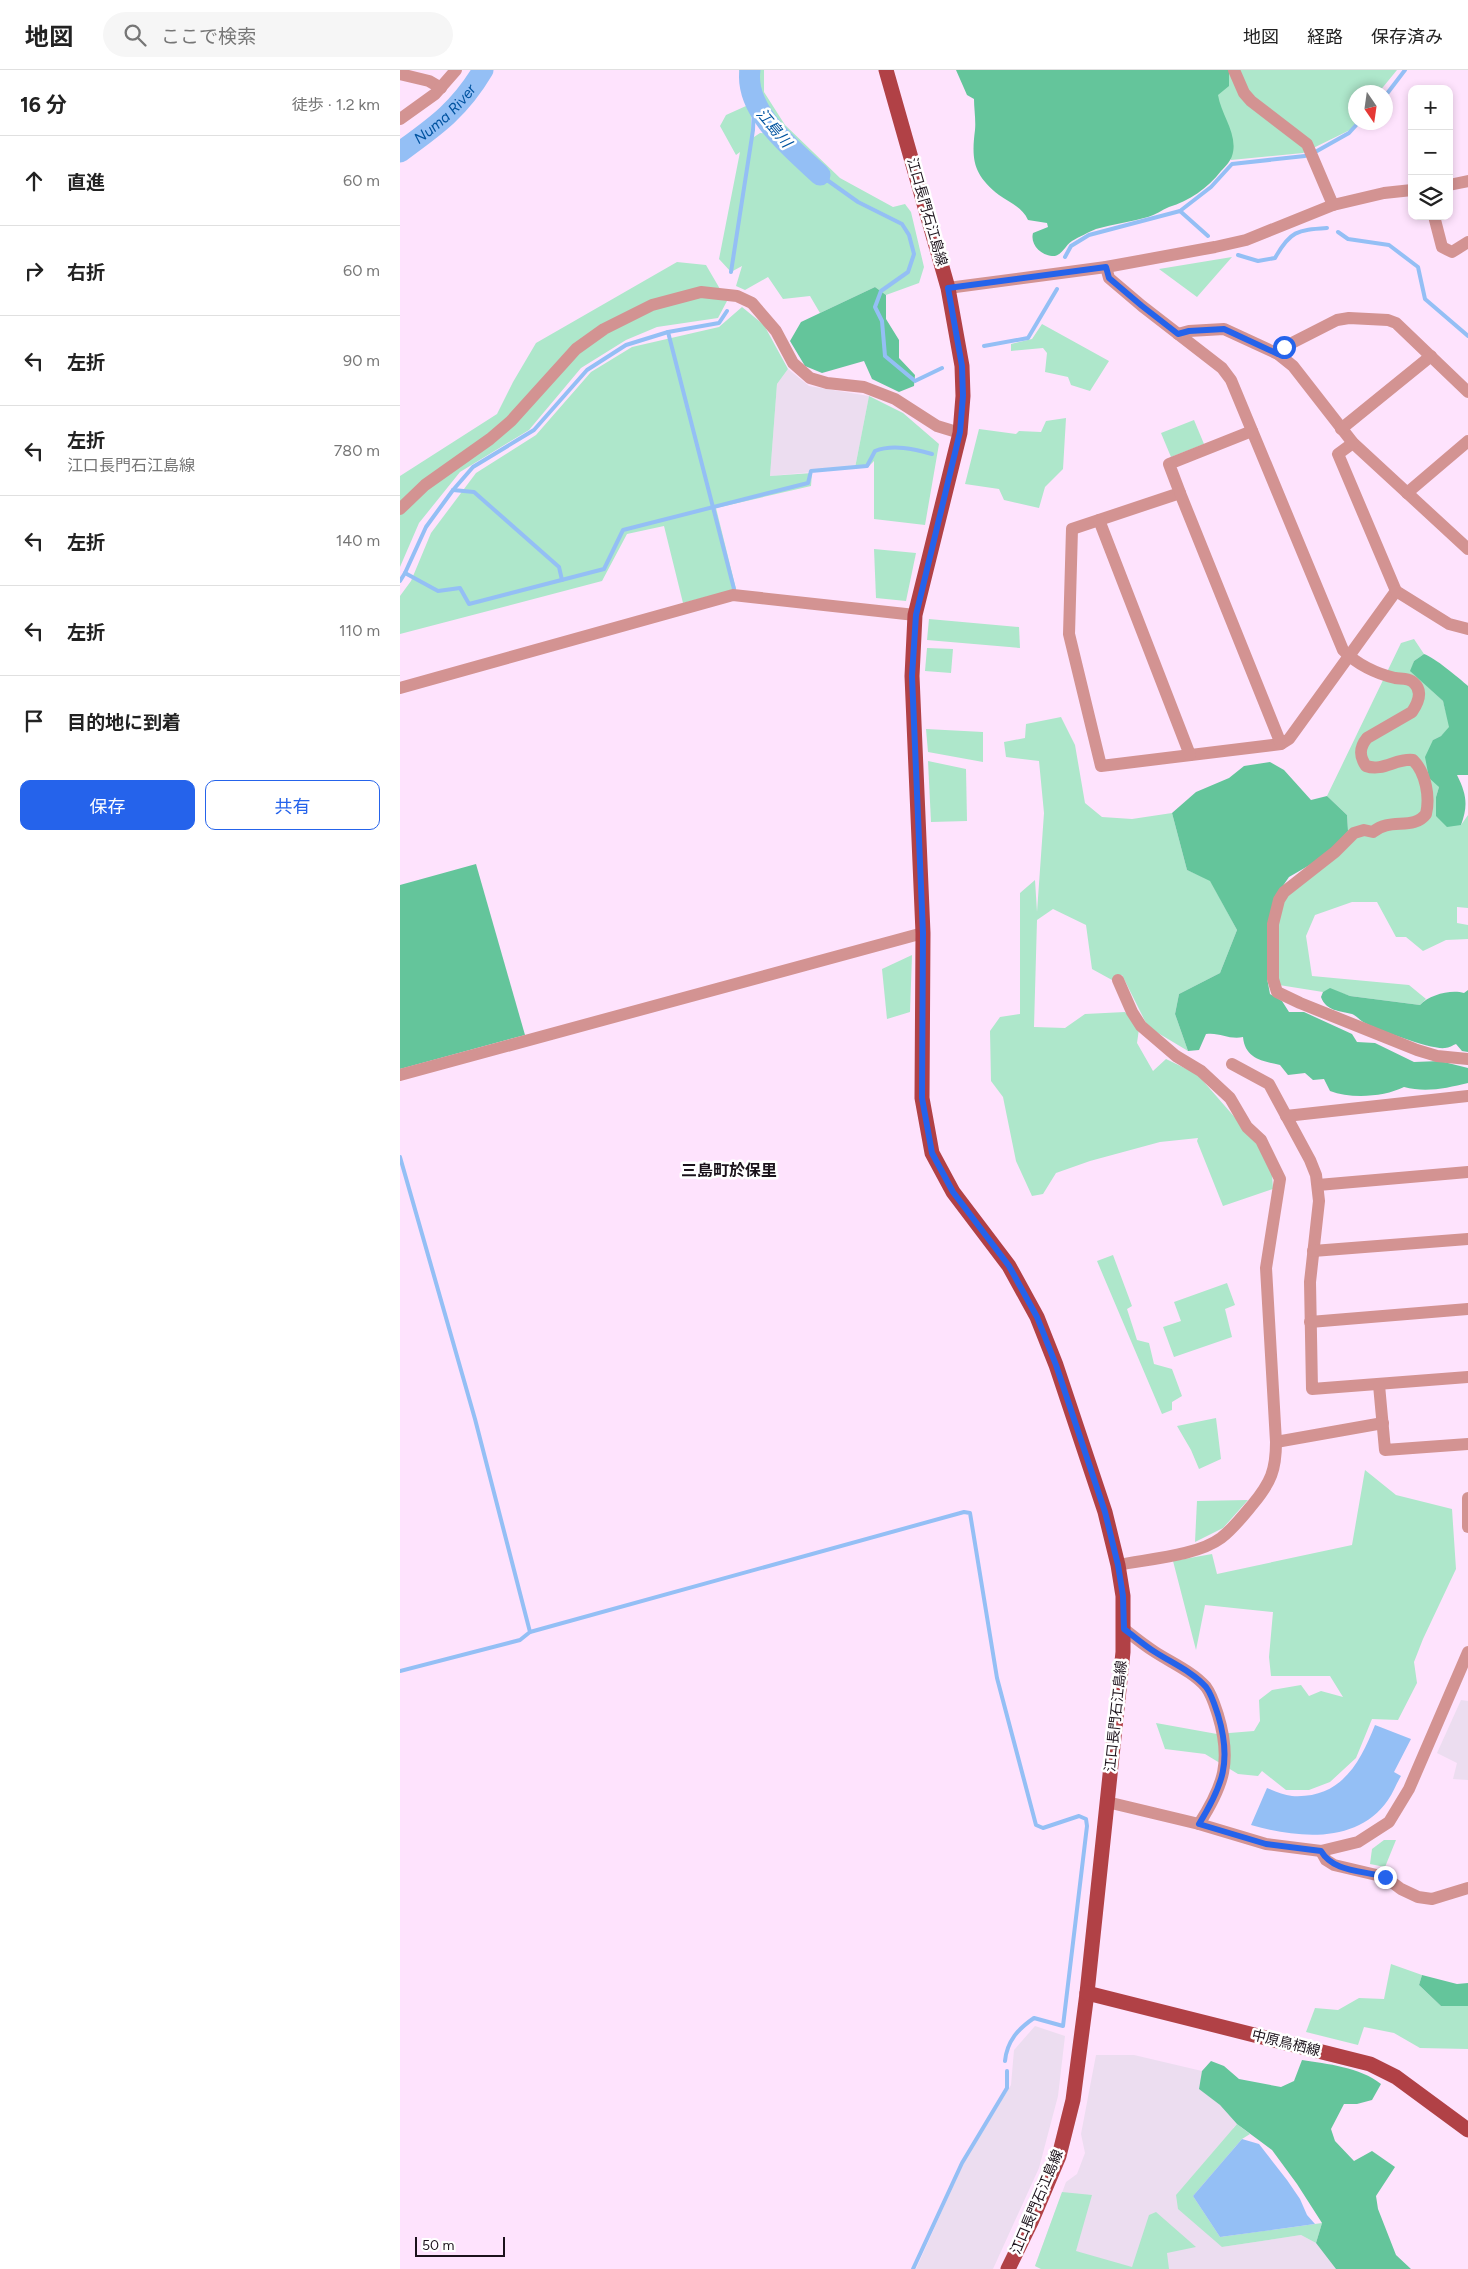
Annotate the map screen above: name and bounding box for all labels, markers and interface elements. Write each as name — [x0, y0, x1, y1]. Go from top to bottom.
search box — [103, 12, 453, 57]
icon: search — [121, 21, 149, 49]
text: 地図 — [25, 22, 73, 51]
text: ここで検索 — [161, 25, 256, 48]
text: 地図 — [1243, 26, 1279, 48]
text: 経路 — [1307, 26, 1343, 48]
text: 保存済み — [1371, 26, 1443, 48]
water label: Numa River — [410, 80, 480, 148]
north arrow — [1348, 85, 1393, 130]
map controls — [1408, 85, 1453, 220]
button: + — [1408, 85, 1453, 130]
text: 16 分 — [20, 92, 67, 117]
text: 徒歩 · 1.2 km — [292, 95, 380, 114]
water label: 江島川 — [753, 105, 797, 153]
button: − — [1408, 130, 1453, 175]
street label: 江口長門石江島線 — [903, 156, 951, 268]
icon: ahead — [20, 167, 48, 195]
text: 直進 — [67, 171, 105, 194]
text: 60 m — [343, 171, 380, 190]
button: layers — [1408, 175, 1453, 220]
icon: right — [20, 257, 48, 285]
text: 右折 — [67, 261, 105, 284]
text: 60 m — [343, 261, 380, 280]
route start — [1273, 336, 1296, 359]
icon: left — [20, 347, 48, 375]
text: 左折 — [67, 351, 105, 374]
text: 90 m — [343, 351, 380, 370]
text: 左折 — [67, 429, 105, 452]
icon: left — [20, 437, 48, 465]
text: 780 m — [334, 441, 380, 460]
text: 江口長門石江島線 — [67, 456, 195, 475]
icon: left — [20, 527, 48, 555]
text: 左折 — [67, 531, 105, 554]
text: 140 m — [336, 531, 380, 550]
icon: left — [20, 617, 48, 645]
text: 左折 — [67, 621, 105, 644]
text: 110 m — [339, 621, 380, 640]
icon: arrive — [20, 707, 48, 735]
text: 目的地に到着 — [67, 711, 181, 734]
button: 保存 — [20, 780, 195, 830]
button: 共有 — [205, 780, 380, 830]
district label: 三島町於保里 — [681, 1161, 777, 1180]
street label: 江口長門石江島線 — [1102, 1659, 1130, 1773]
route end — [1374, 1866, 1397, 1889]
street label: 中原鳥栖線 — [1250, 2026, 1322, 2060]
street label: 江口長門石江島線 — [1007, 2147, 1067, 2257]
scale bar — [415, 2234, 505, 2257]
text: 50 m — [422, 2237, 454, 2254]

